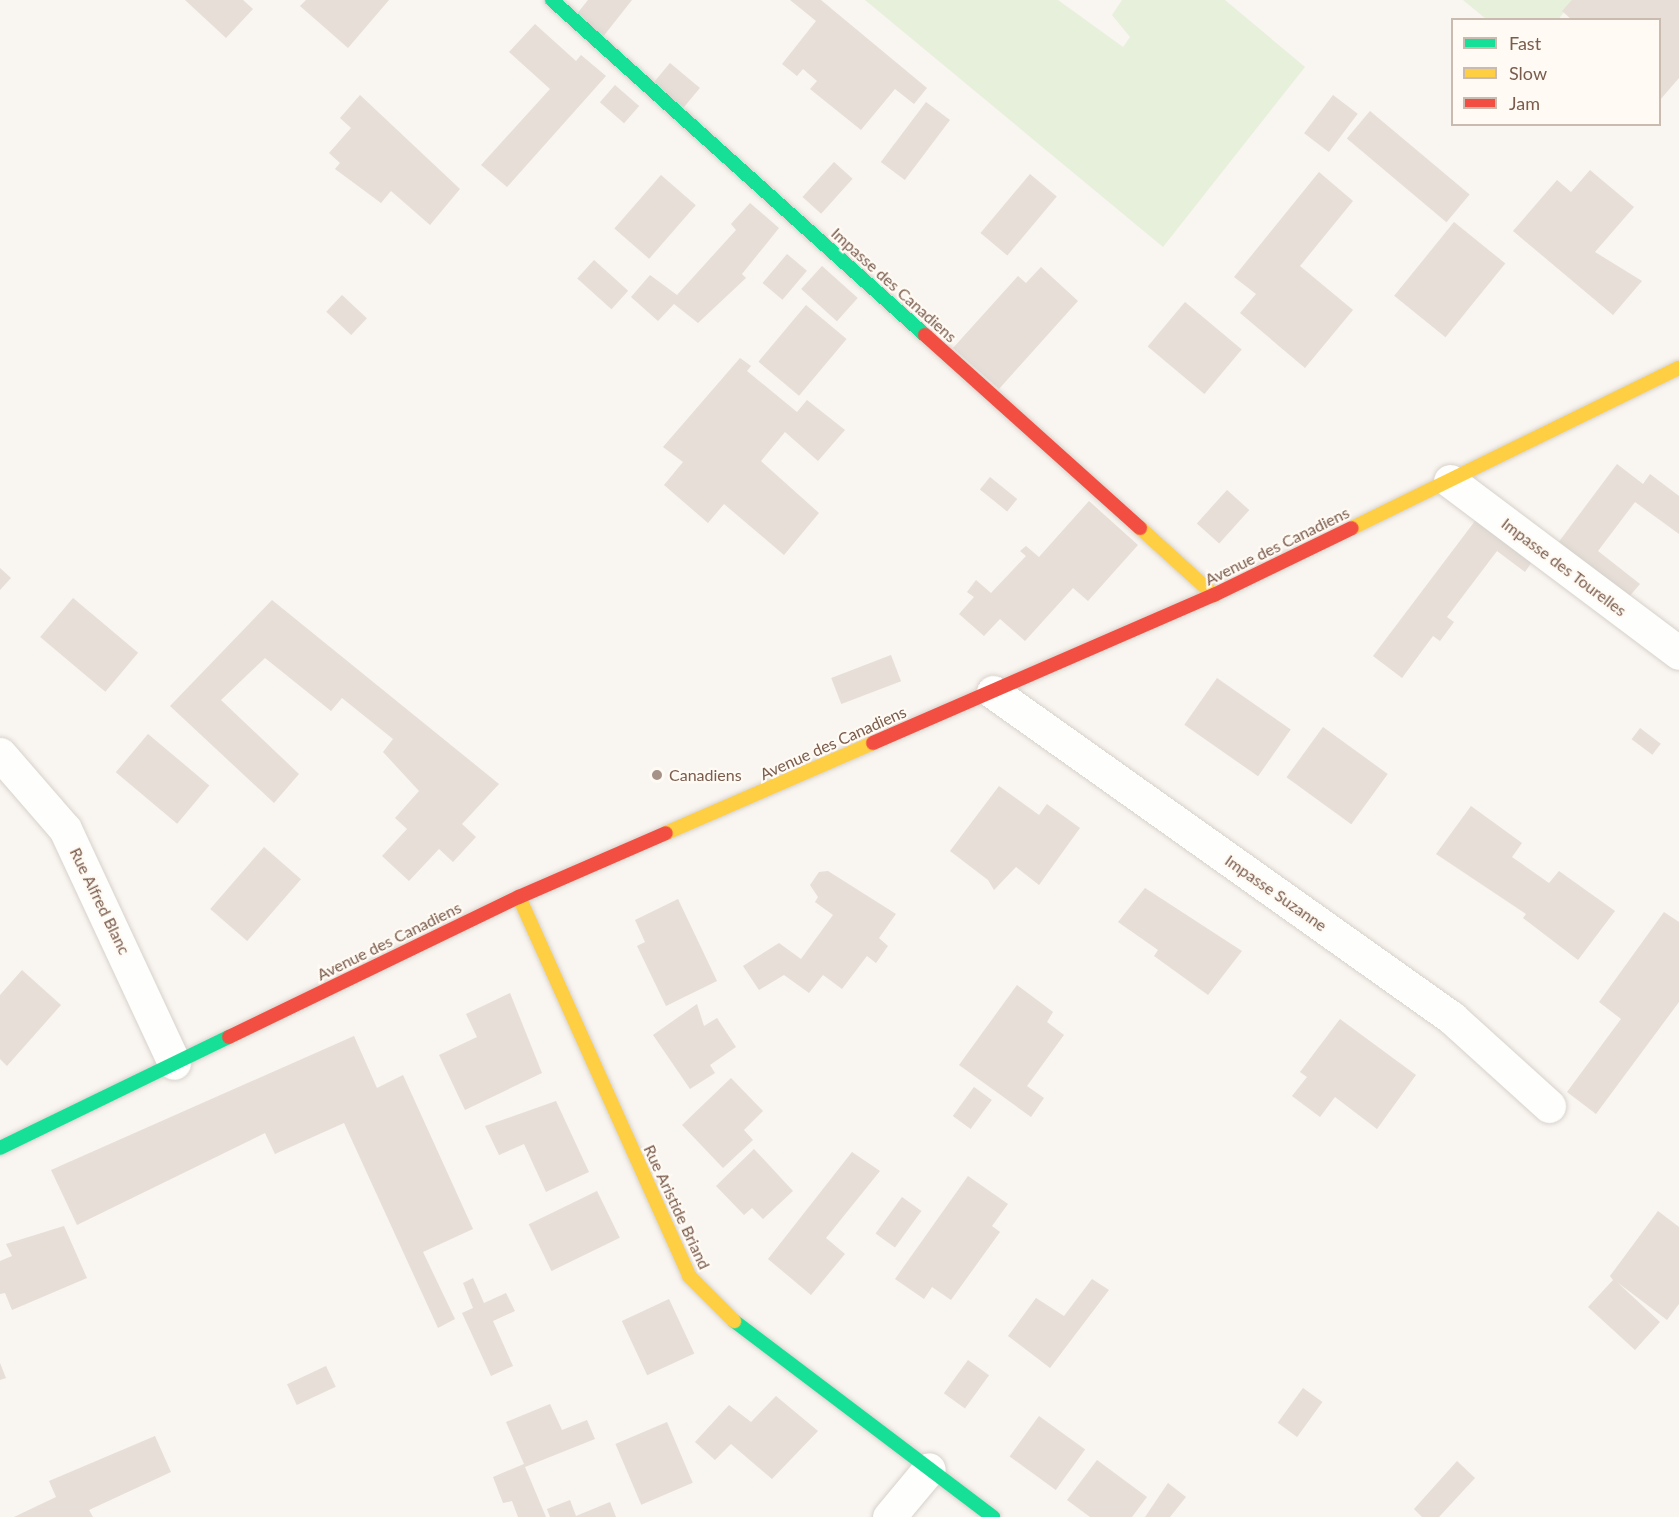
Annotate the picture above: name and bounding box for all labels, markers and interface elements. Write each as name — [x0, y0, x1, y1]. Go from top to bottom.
legend — [1451, 18, 1661, 126]
text: Fast — [1509, 32, 1541, 54]
text: Slow — [1509, 62, 1547, 84]
text: Jam — [1509, 92, 1540, 114]
street label: Impasse des Canadiens — [827, 224, 961, 346]
street label: Avenue des Canadiens — [1202, 503, 1352, 589]
street label: Impasse des Tourelles — [1498, 514, 1630, 620]
street label: Avenue des Canadiens — [757, 702, 909, 784]
place label: Canadiens — [669, 765, 742, 785]
marker: Canadiens — [650, 768, 664, 782]
street label: Rue Alfred Blanc — [66, 844, 134, 958]
street label: Impasse Suzanne — [1221, 851, 1331, 935]
street label: Avenue des Canadiens — [314, 898, 464, 984]
street label: Rue Aristide Briand — [640, 1142, 714, 1272]

